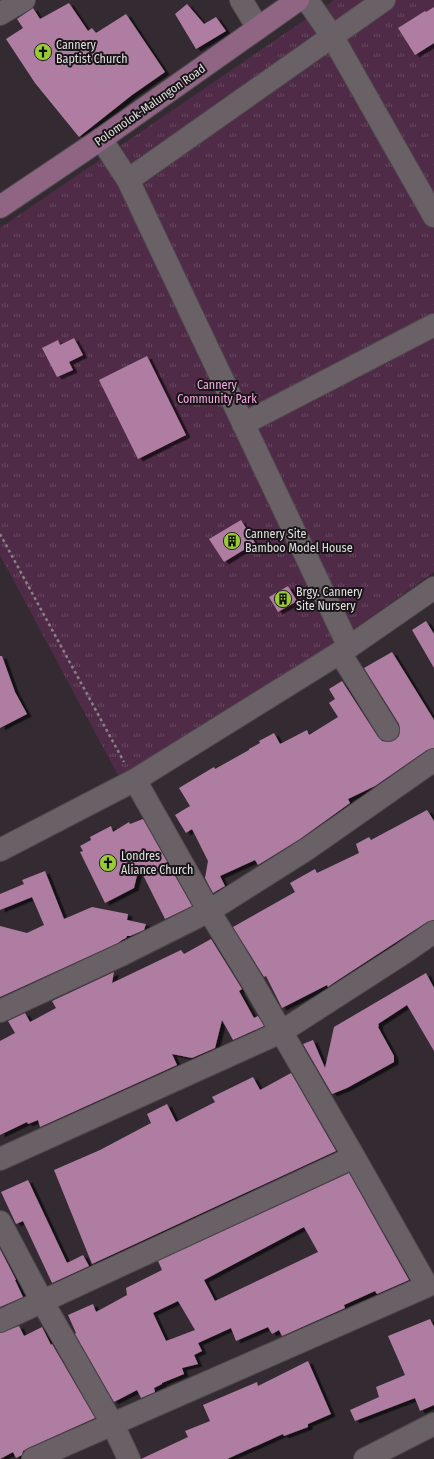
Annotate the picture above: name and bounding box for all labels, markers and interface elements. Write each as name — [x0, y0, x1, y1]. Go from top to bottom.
place label: Cannery Baptist Church — [56, 38, 128, 66]
church icon: Cannery Baptist Church — [33, 42, 53, 62]
street label: Polomolok-Malungon Road — [92, 61, 208, 149]
park label: Cannery Community Park — [177, 378, 257, 406]
place label: Cannery Site Bamboo Model House — [245, 527, 353, 555]
building icon: Cannery Site Bamboo Model House — [222, 531, 242, 551]
place label: Brgy. Cannery Site Nursery — [296, 585, 363, 613]
building icon: Brgy. Cannery Site Nursery — [273, 589, 293, 609]
place label: Londres Aliance Church — [121, 849, 193, 877]
church icon: Londres Aliance Church — [98, 853, 118, 873]

